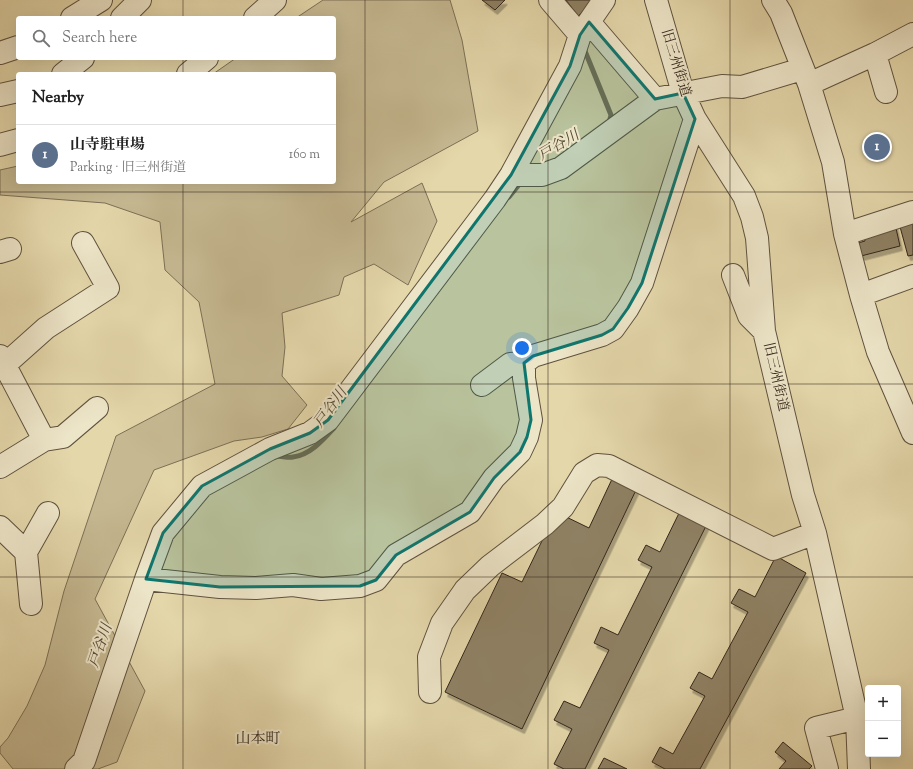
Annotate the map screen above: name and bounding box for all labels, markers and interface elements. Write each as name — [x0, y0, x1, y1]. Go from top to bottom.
search box — [16, 16, 336, 60]
icon: search — [30, 27, 52, 49]
street label: 旧三州街道 — [655, 27, 695, 99]
text: Search here — [62, 28, 137, 49]
text: Nearby — [32, 86, 84, 110]
water label: 戸谷川 — [534, 124, 585, 167]
pin: 1 — [864, 132, 890, 162]
text: 山寺駐車場 — [70, 135, 145, 156]
text: 1 — [43, 146, 47, 164]
text: 160 m — [289, 146, 320, 164]
text: Parking · 旧三州街道 — [70, 159, 186, 177]
your location — [512, 338, 532, 358]
street label: 旧三州街道 — [757, 341, 793, 413]
water label: 戸谷川 — [309, 382, 354, 432]
water label: 戸谷川 — [84, 619, 119, 671]
map controls — [865, 685, 901, 757]
button: + — [865, 685, 901, 721]
button: − — [865, 721, 901, 757]
district label: 山本町 — [235, 729, 281, 750]

